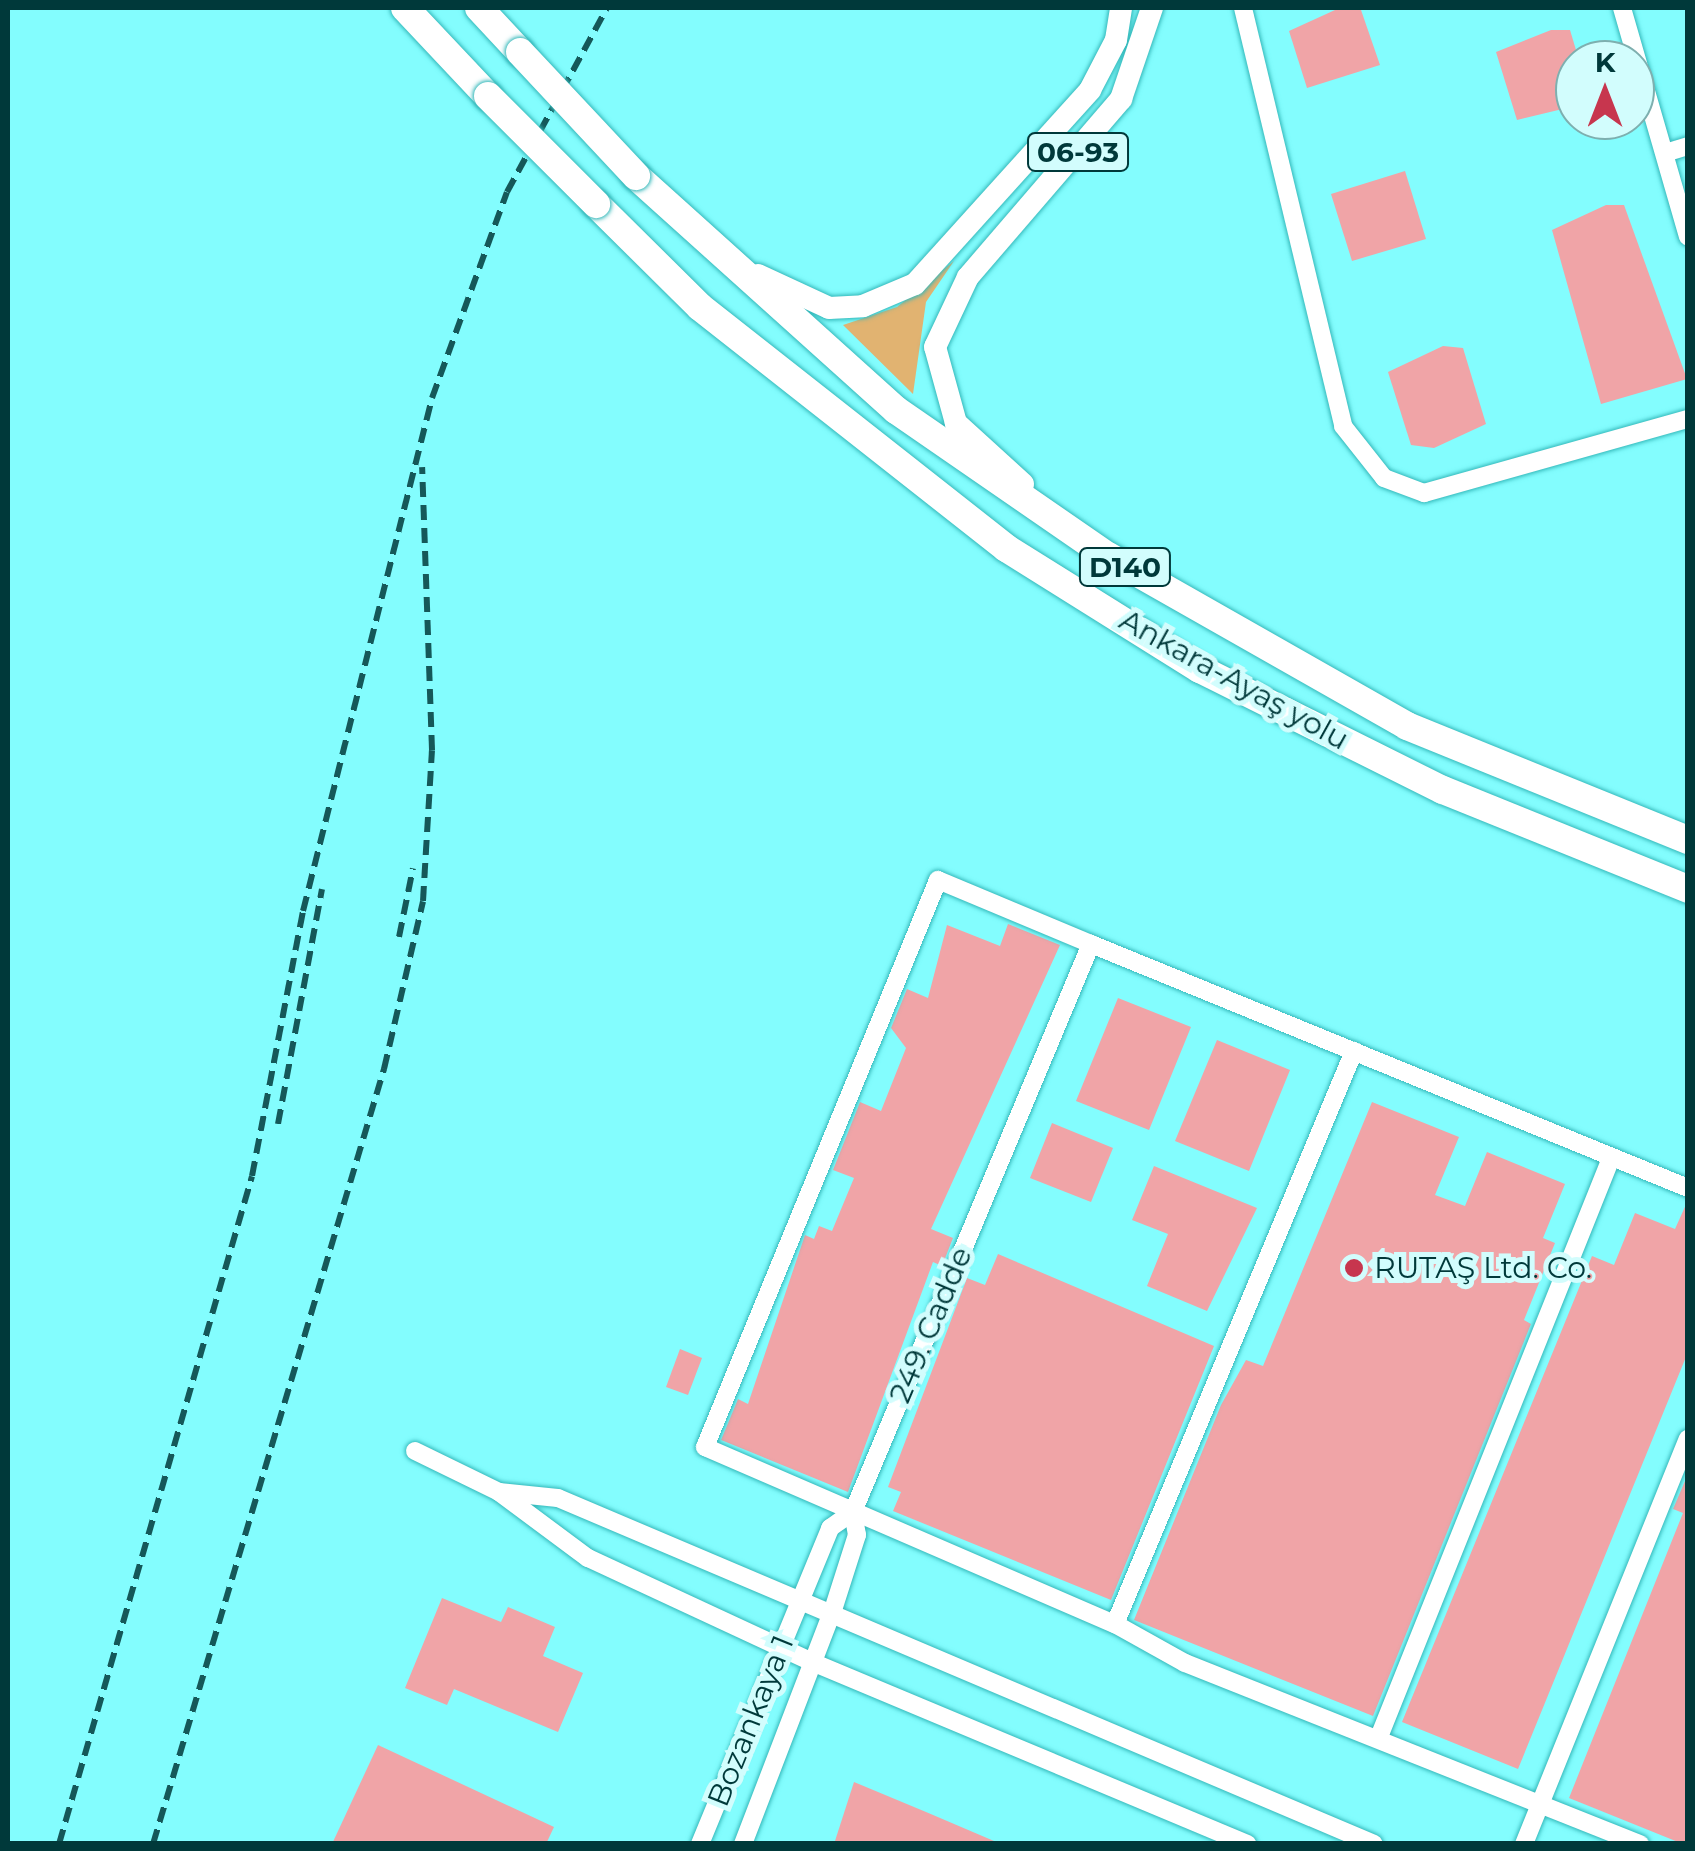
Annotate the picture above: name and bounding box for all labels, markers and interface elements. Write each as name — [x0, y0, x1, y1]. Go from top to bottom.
north arrow — [1555, 40, 1655, 140]
text: K — [1595, 45, 1615, 79]
road number: 06-93 — [1026, 129, 1130, 175]
road number: D140 — [1078, 544, 1172, 590]
street label: Ankara-Ayaş yolu — [1113, 602, 1355, 758]
street label: 249. Cadde — [882, 1242, 980, 1408]
place label: RUTAŞ Ltd. Co. — [1374, 1250, 1592, 1286]
marker: RUTAŞ Ltd. Co. — [1343, 1257, 1365, 1279]
street label: Bozankaya 1 — [700, 1630, 802, 1812]

